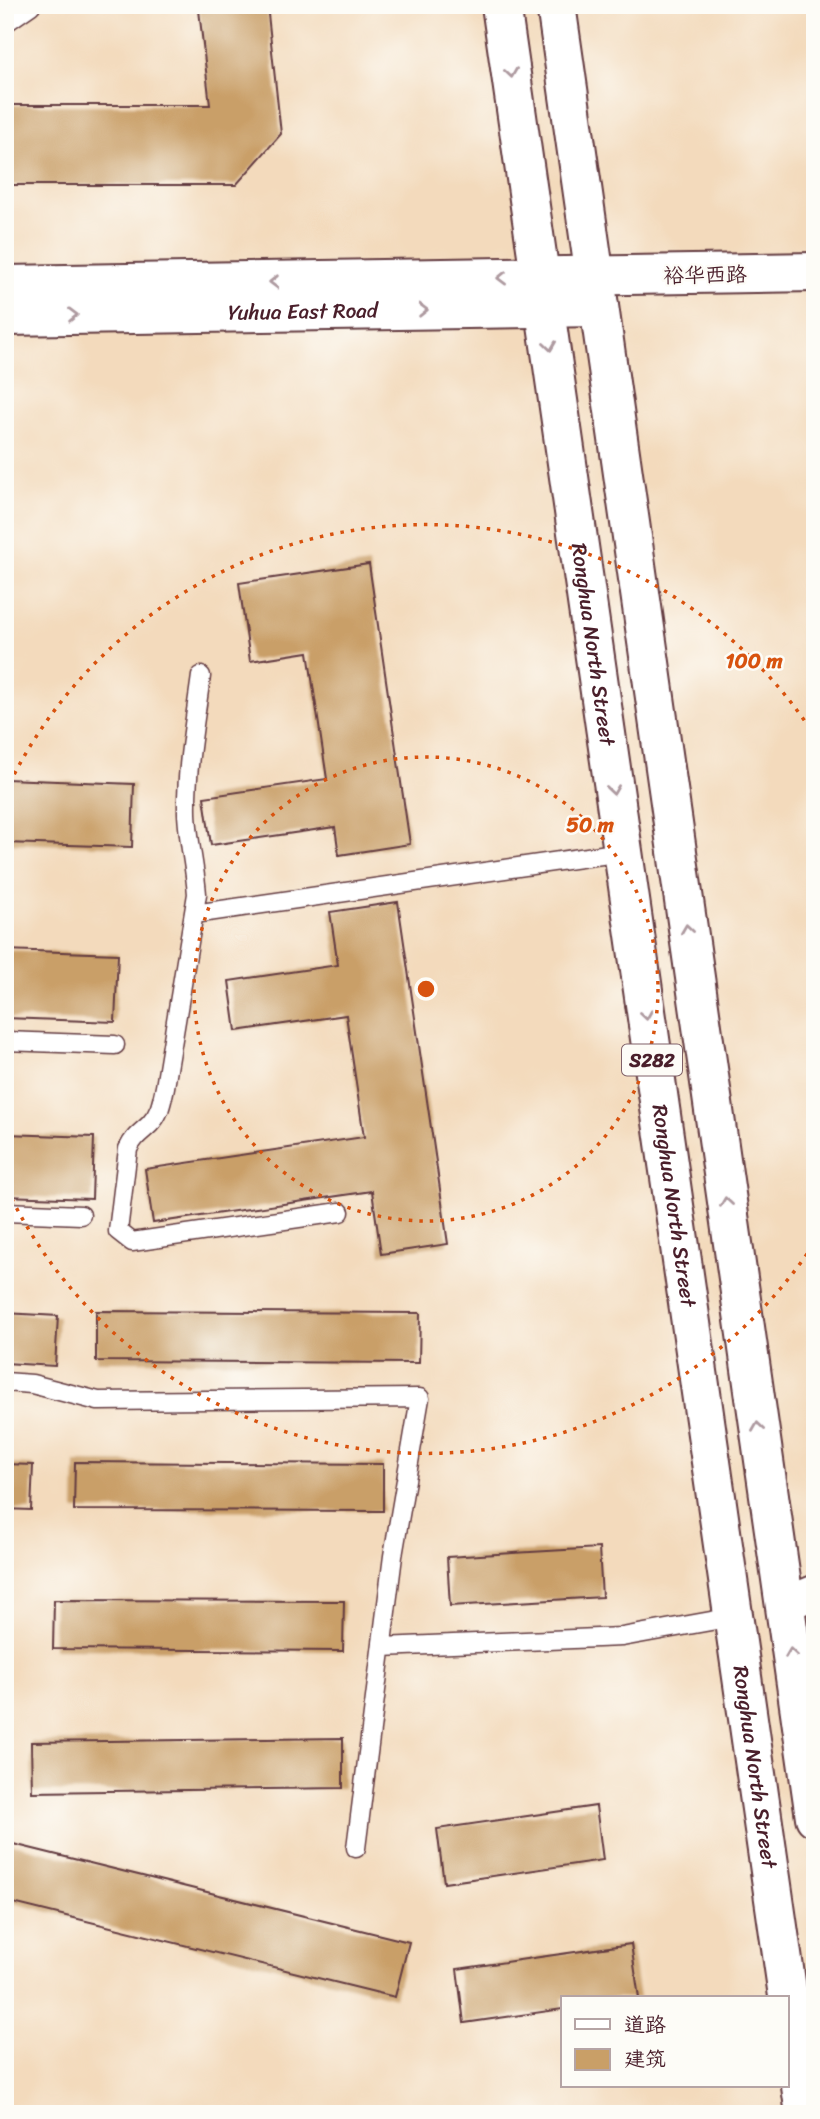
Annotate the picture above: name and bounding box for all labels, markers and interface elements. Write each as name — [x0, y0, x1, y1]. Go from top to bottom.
one-way arrow — [503, 67, 518, 79]
street label: 裕华西路 — [663, 255, 747, 295]
one-way arrow — [496, 270, 506, 286]
one-way arrow — [268, 274, 279, 289]
street label: Yuhua East Road — [228, 291, 380, 332]
one-way arrow — [419, 302, 429, 318]
one-way arrow — [69, 307, 79, 323]
one-way arrow — [542, 341, 557, 352]
street label: Ronghua North Street — [560, 541, 627, 750]
text: 100 m — [725, 642, 783, 680]
one-way arrow — [606, 784, 621, 796]
text: 50 m — [566, 806, 615, 844]
one-way arrow — [680, 923, 695, 934]
centre of rings — [414, 977, 438, 1001]
one-way arrow — [638, 1009, 653, 1021]
road number: S282 — [622, 1044, 682, 1076]
street label: Ronghua North Street — [641, 1102, 708, 1311]
one-way arrow — [718, 1196, 733, 1208]
one-way arrow — [751, 1422, 766, 1433]
one-way arrow — [784, 1647, 799, 1658]
street label: Ronghua North Street — [722, 1663, 789, 1872]
legend — [561, 1996, 788, 2088]
text: 道路 — [624, 2006, 666, 2044]
text: 建筑 — [624, 2040, 666, 2078]

